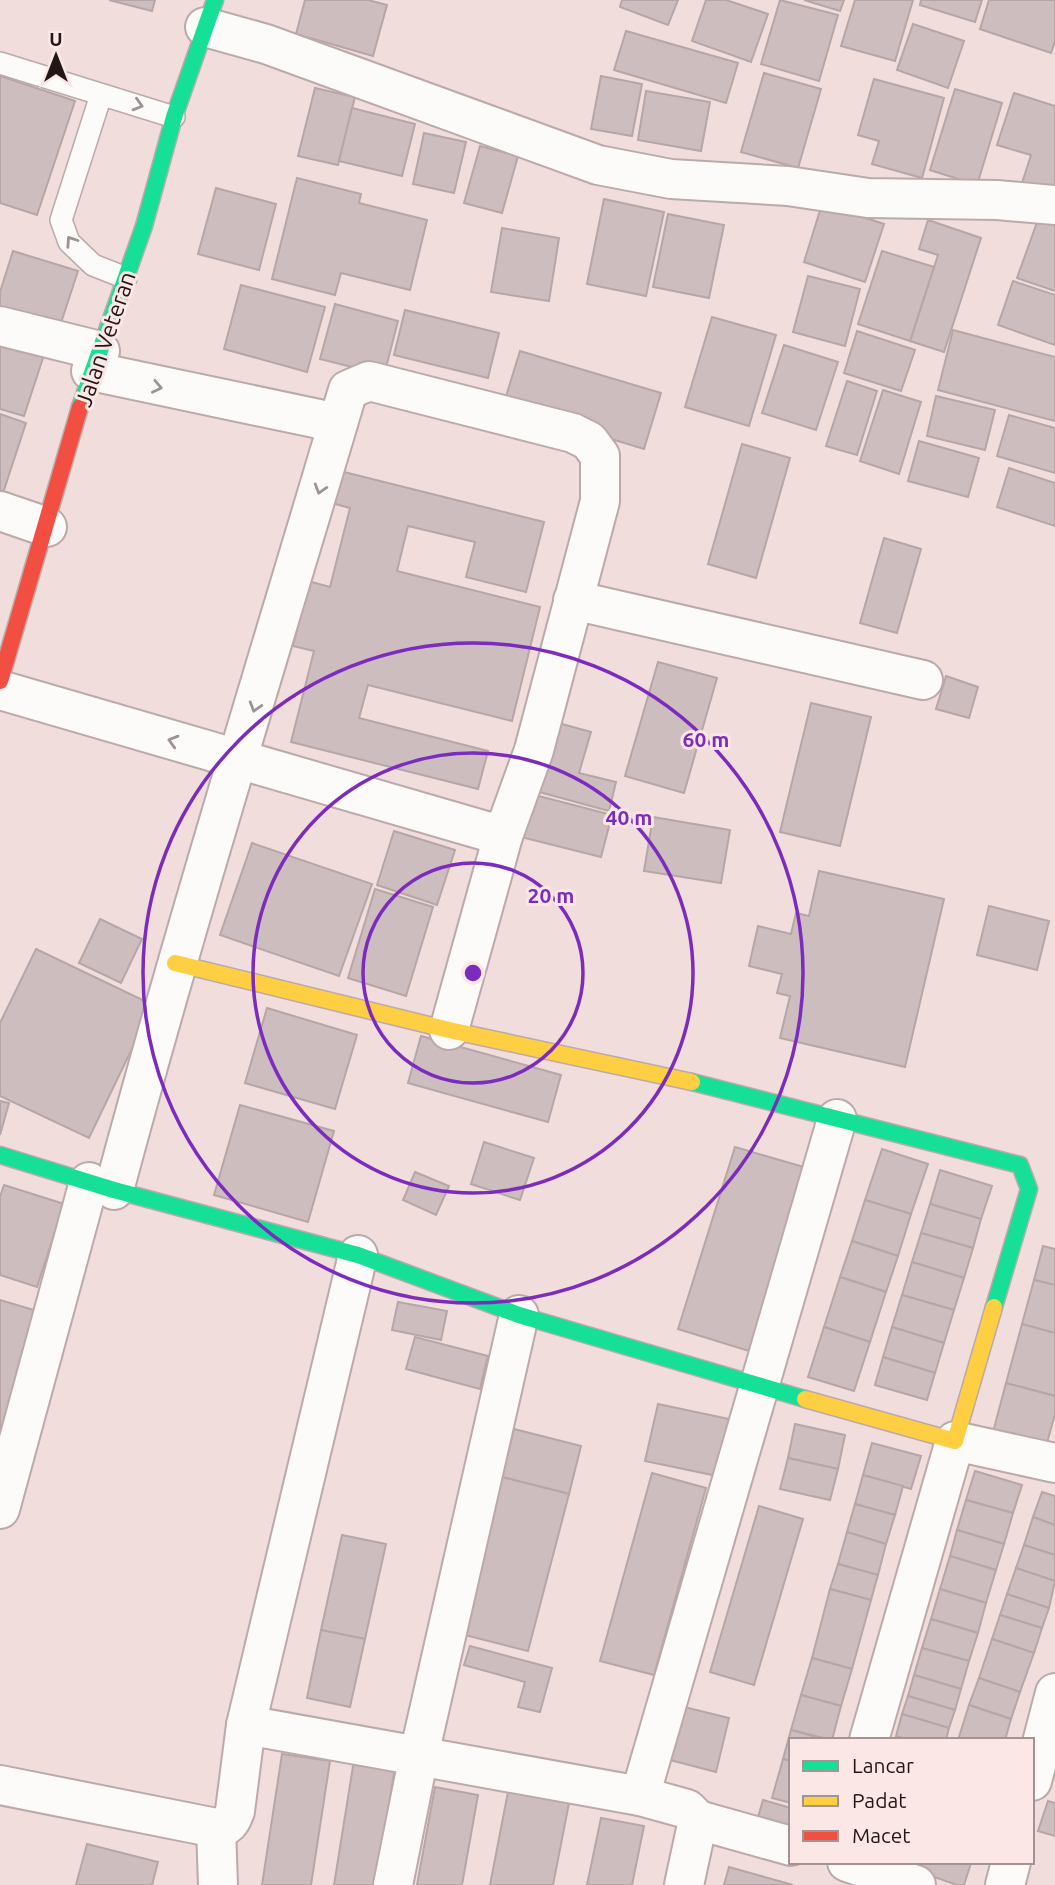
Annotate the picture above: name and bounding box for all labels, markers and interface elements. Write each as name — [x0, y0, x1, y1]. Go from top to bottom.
north arrow — [21, 21, 91, 91]
text: U — [49, 28, 63, 50]
one-way arrow — [132, 97, 144, 112]
one-way arrow — [67, 236, 80, 249]
street label: Jalan Veteran — [70, 268, 140, 410]
one-way arrow — [151, 378, 163, 393]
one-way arrow — [314, 483, 329, 495]
one-way arrow — [248, 700, 263, 712]
text: 60 m — [683, 727, 729, 751]
one-way arrow — [167, 735, 179, 750]
text: 40 m — [606, 805, 652, 829]
text: 20 m — [528, 883, 574, 907]
centre of rings — [461, 961, 485, 985]
legend — [789, 1738, 1034, 1864]
text: Lancar — [852, 1753, 914, 1777]
text: Padat — [852, 1788, 907, 1812]
text: Macet — [852, 1823, 911, 1847]

